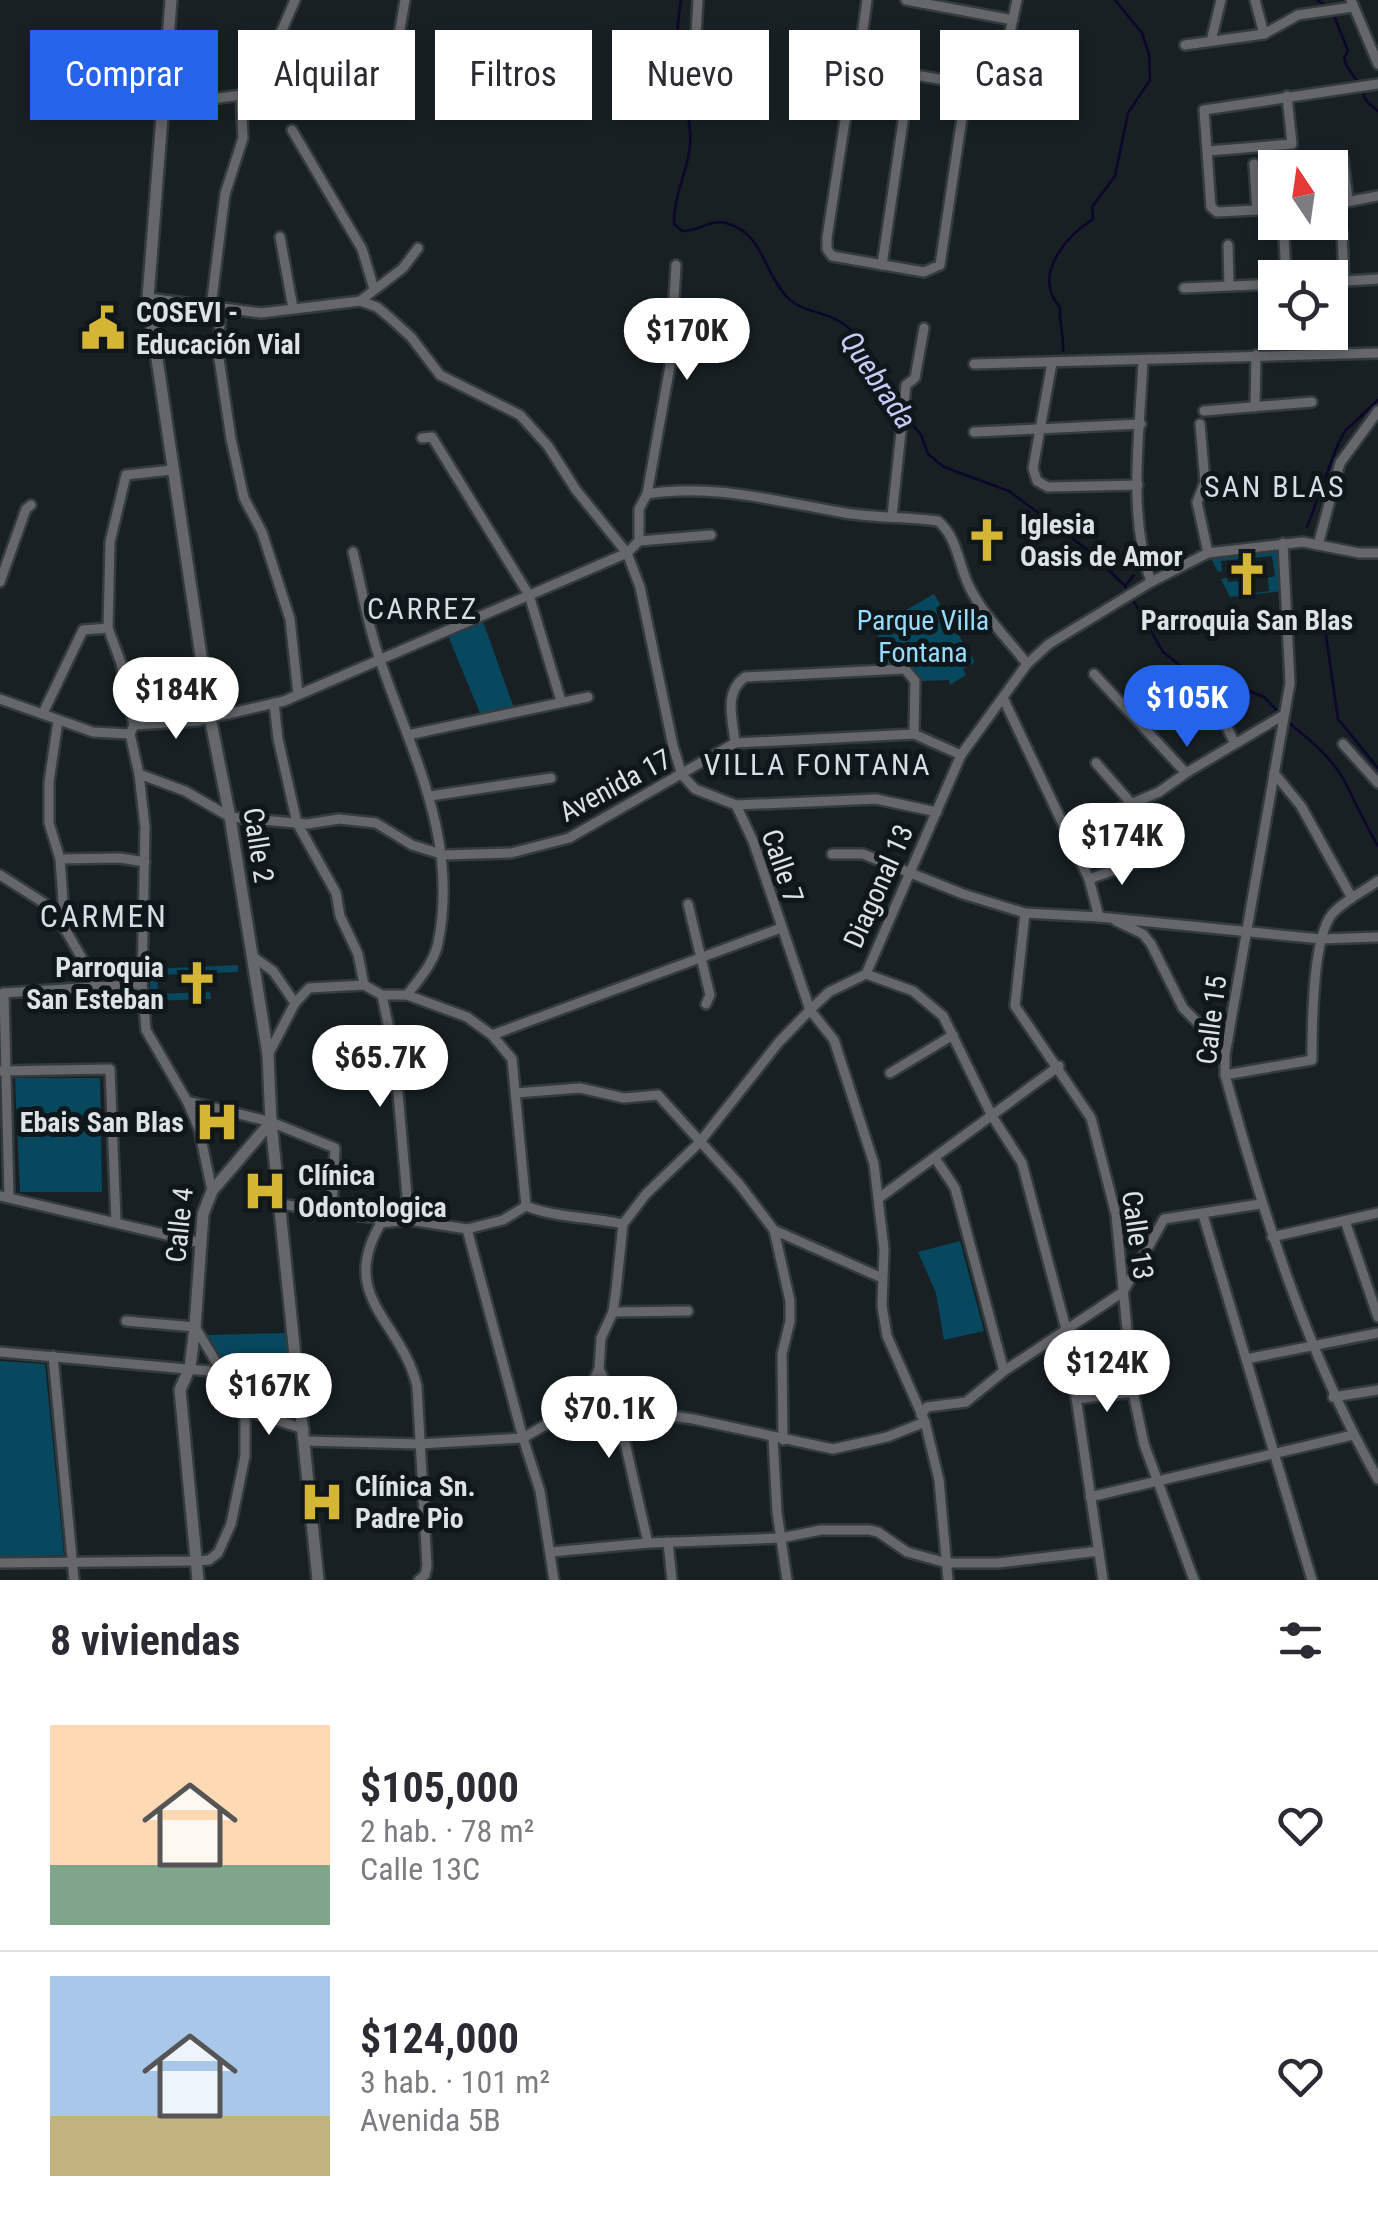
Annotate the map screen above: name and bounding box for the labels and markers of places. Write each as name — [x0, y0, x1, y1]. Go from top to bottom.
place label: COSEVI - Educación Vial — [136, 296, 301, 361]
pin: $170K — [617, 298, 757, 383]
public building icon: COSEVI - Educación Vial — [79, 304, 127, 352]
place label: Iglesia Oasis de Amor — [1020, 508, 1183, 573]
church icon: Iglesia Oasis de Amor — [963, 516, 1011, 564]
church icon: Parroquia San Blas — [1223, 550, 1271, 598]
place label: Parroquia San Blas — [1141, 604, 1353, 637]
pin: $184K — [106, 657, 246, 742]
pin: $105K — [1117, 665, 1257, 750]
pin: $174K — [1052, 803, 1192, 888]
place label: Parroquia San Esteban — [26, 951, 164, 1016]
church icon: Parroquia San Esteban — [173, 959, 221, 1007]
pin: $65.7K — [299, 1025, 461, 1110]
hospital icon: Ebais San Blas — [193, 1098, 241, 1146]
place label: Ebais San Blas — [20, 1106, 184, 1139]
place label: Clínica Odontologica — [298, 1159, 447, 1224]
hospital icon: Clínica Odontologica — [241, 1167, 289, 1215]
pin: $124K — [1037, 1330, 1177, 1415]
pin: $167K — [199, 1353, 339, 1438]
pin: $70.1K — [528, 1376, 690, 1461]
place label: Clínica Sn. Padre Pio — [355, 1470, 476, 1535]
hospital icon: Clínica Sn. Padre Pio — [298, 1478, 346, 1526]

